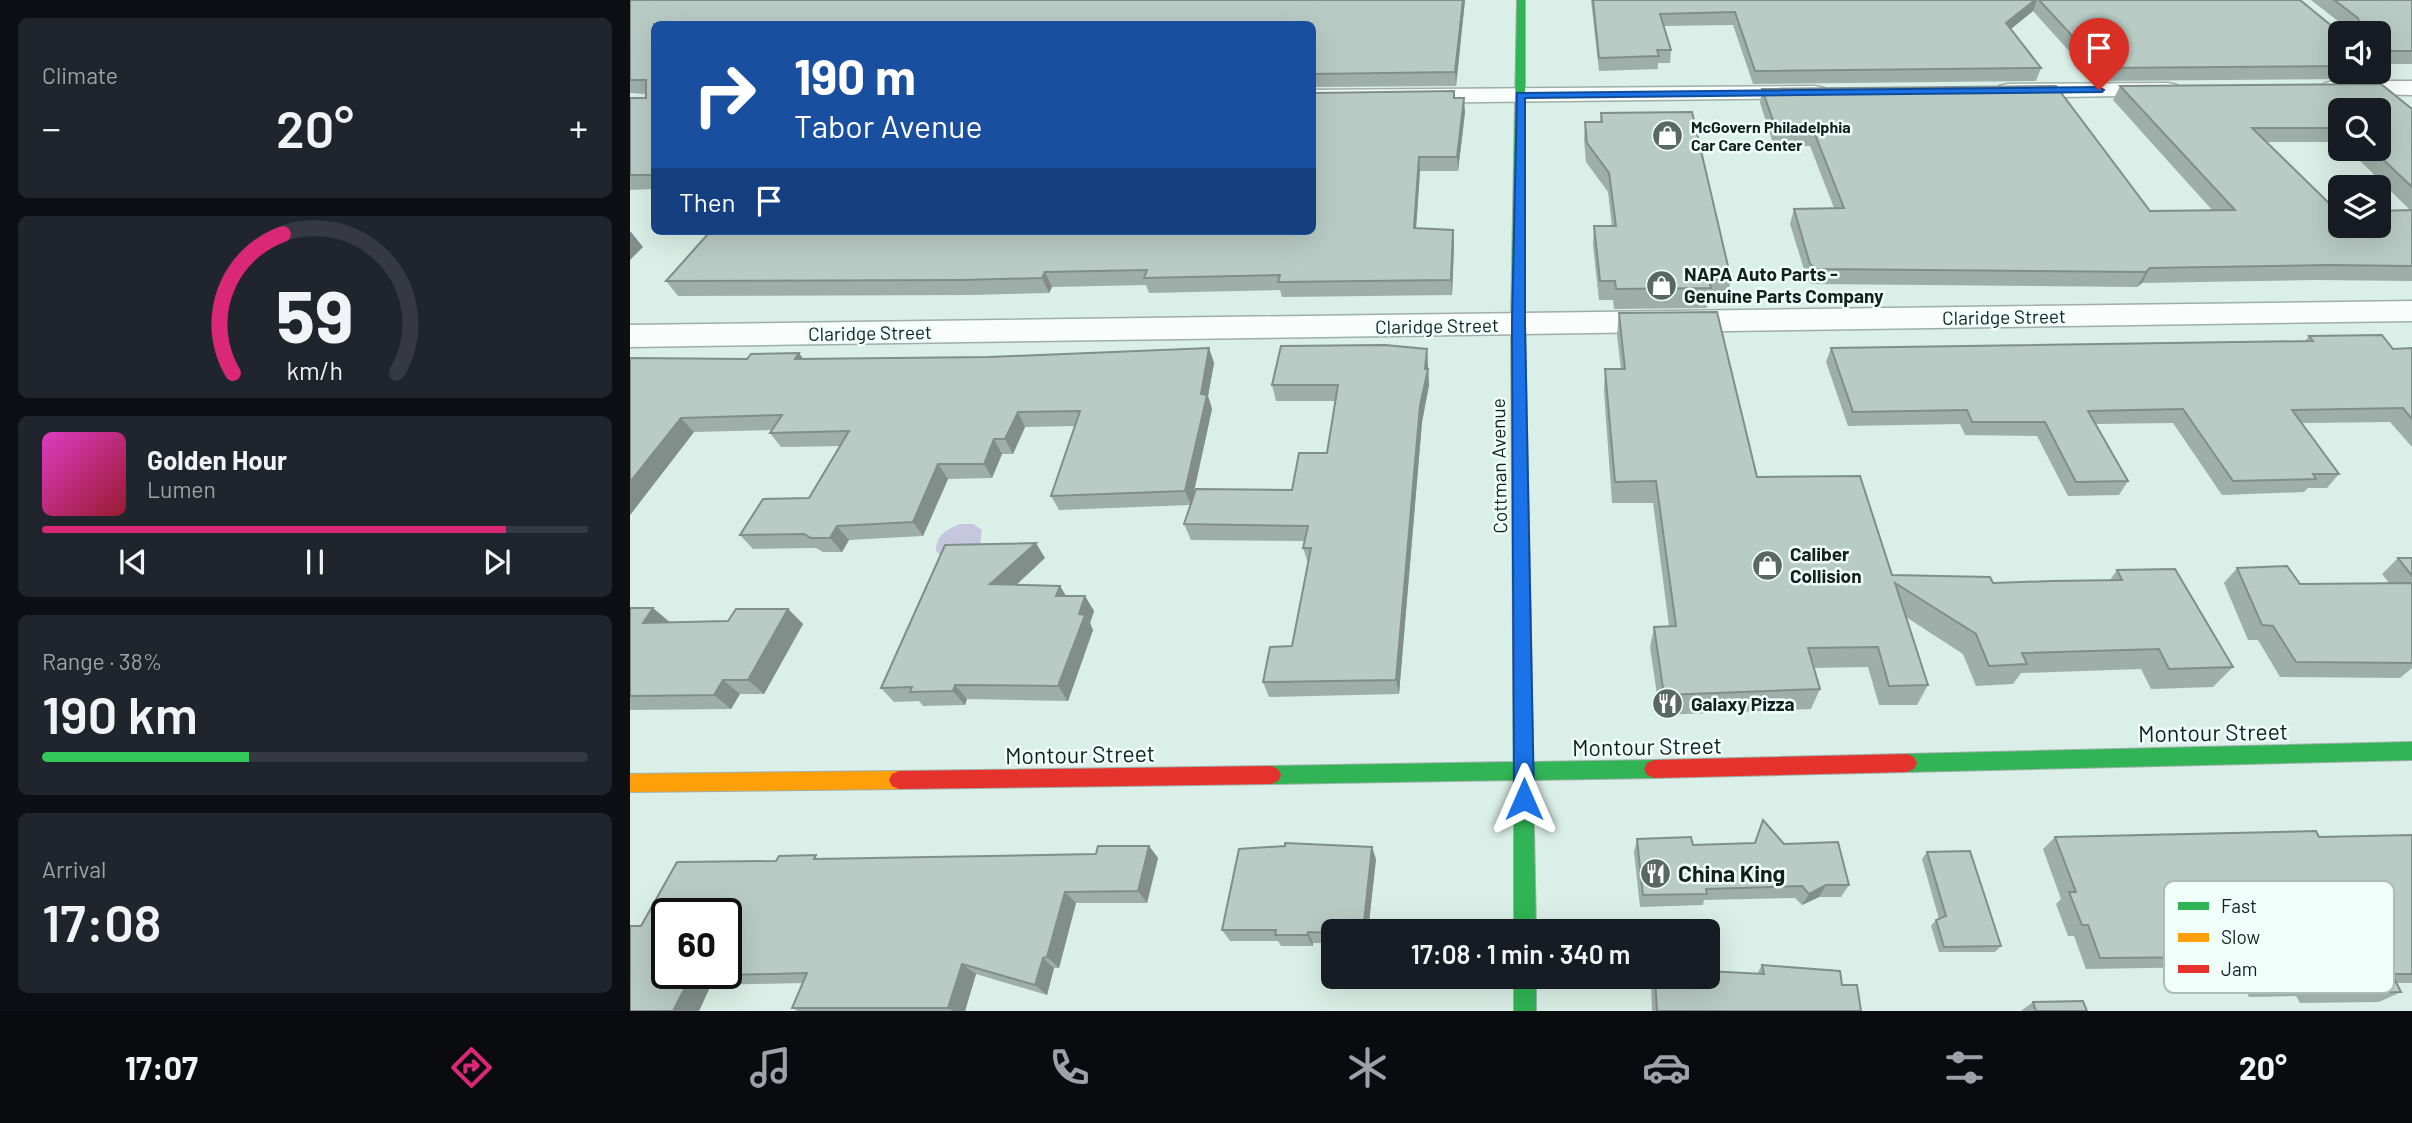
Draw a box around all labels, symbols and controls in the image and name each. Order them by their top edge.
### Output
pin [2069,18,2129,90]
map controls [2328,21,2391,238]
button: sound [2328,21,2391,84]
icon: arrive [2080,29,2118,67]
text: 190 m [794,46,916,105]
icon: right [679,49,770,140]
text: Climate [42,61,118,89]
text: 20° [276,96,354,158]
button: search [2328,98,2391,161]
text: − [42,104,61,150]
text: + [569,104,588,150]
text: Tabor Avenue [794,106,983,144]
place label: McGovern Philadelphia Car Care Center [1691,117,1851,154]
shop icon: McGovern Philadelphia Car Care Center [1651,119,1685,153]
button: layers [2328,175,2391,238]
icon: arrive [750,182,788,220]
text: Then [679,186,736,217]
place label: NAPA Auto Parts - Genuine Parts Company [1684,262,1884,307]
shop icon: NAPA Auto Parts - Genuine Parts Company [1644,268,1678,302]
text: 59 [276,271,354,359]
street label: Claridge Street [1942,304,2066,329]
street label: Claridge Street [1375,313,1499,338]
street label: Claridge Street [808,320,932,345]
text: km/h [287,355,343,385]
street label: Cottman Avenue [1486,398,1511,534]
text: Golden Hour [147,444,287,475]
text: Lumen [147,475,216,503]
place label: Caliber Collision [1790,542,1862,587]
icon: previous [114,543,152,581]
icon: pause [296,543,334,581]
icon: next [478,543,516,581]
shop icon: Caliber Collision [1750,548,1784,582]
text: Range · 38% [42,647,162,675]
text: 190 km [42,682,198,744]
restaurant icon: Galaxy Pizza [1651,687,1685,721]
place label: Galaxy Pizza [1691,692,1795,715]
street label: Montour Street [2138,717,2288,747]
street label: Montour Street [1572,731,1722,761]
street label: Montour Street [1005,739,1155,769]
position arrow [1487,762,1561,836]
text: Arrival [42,855,106,883]
restaurant icon: China King [1638,857,1672,891]
place label: China King [1678,859,1785,887]
legend [2164,881,2394,993]
text: 17:08 [42,890,161,952]
text: Fast [2221,894,2257,917]
speed limit sign: 60 [651,898,742,989]
text: Slow [2221,925,2260,948]
text: 17:08 · 1 min · 340 m [1411,938,1630,969]
text: Jam [2221,957,2257,980]
icon: directions [447,1043,496,1092]
icon: music [746,1043,795,1092]
icon: phone [1045,1043,1094,1092]
icon: climate [1343,1043,1392,1092]
icon: car [1642,1043,1691,1092]
icon: filters [1940,1043,1989,1092]
text: 17:07 [125,1048,198,1086]
text: 20° [2239,1048,2287,1086]

